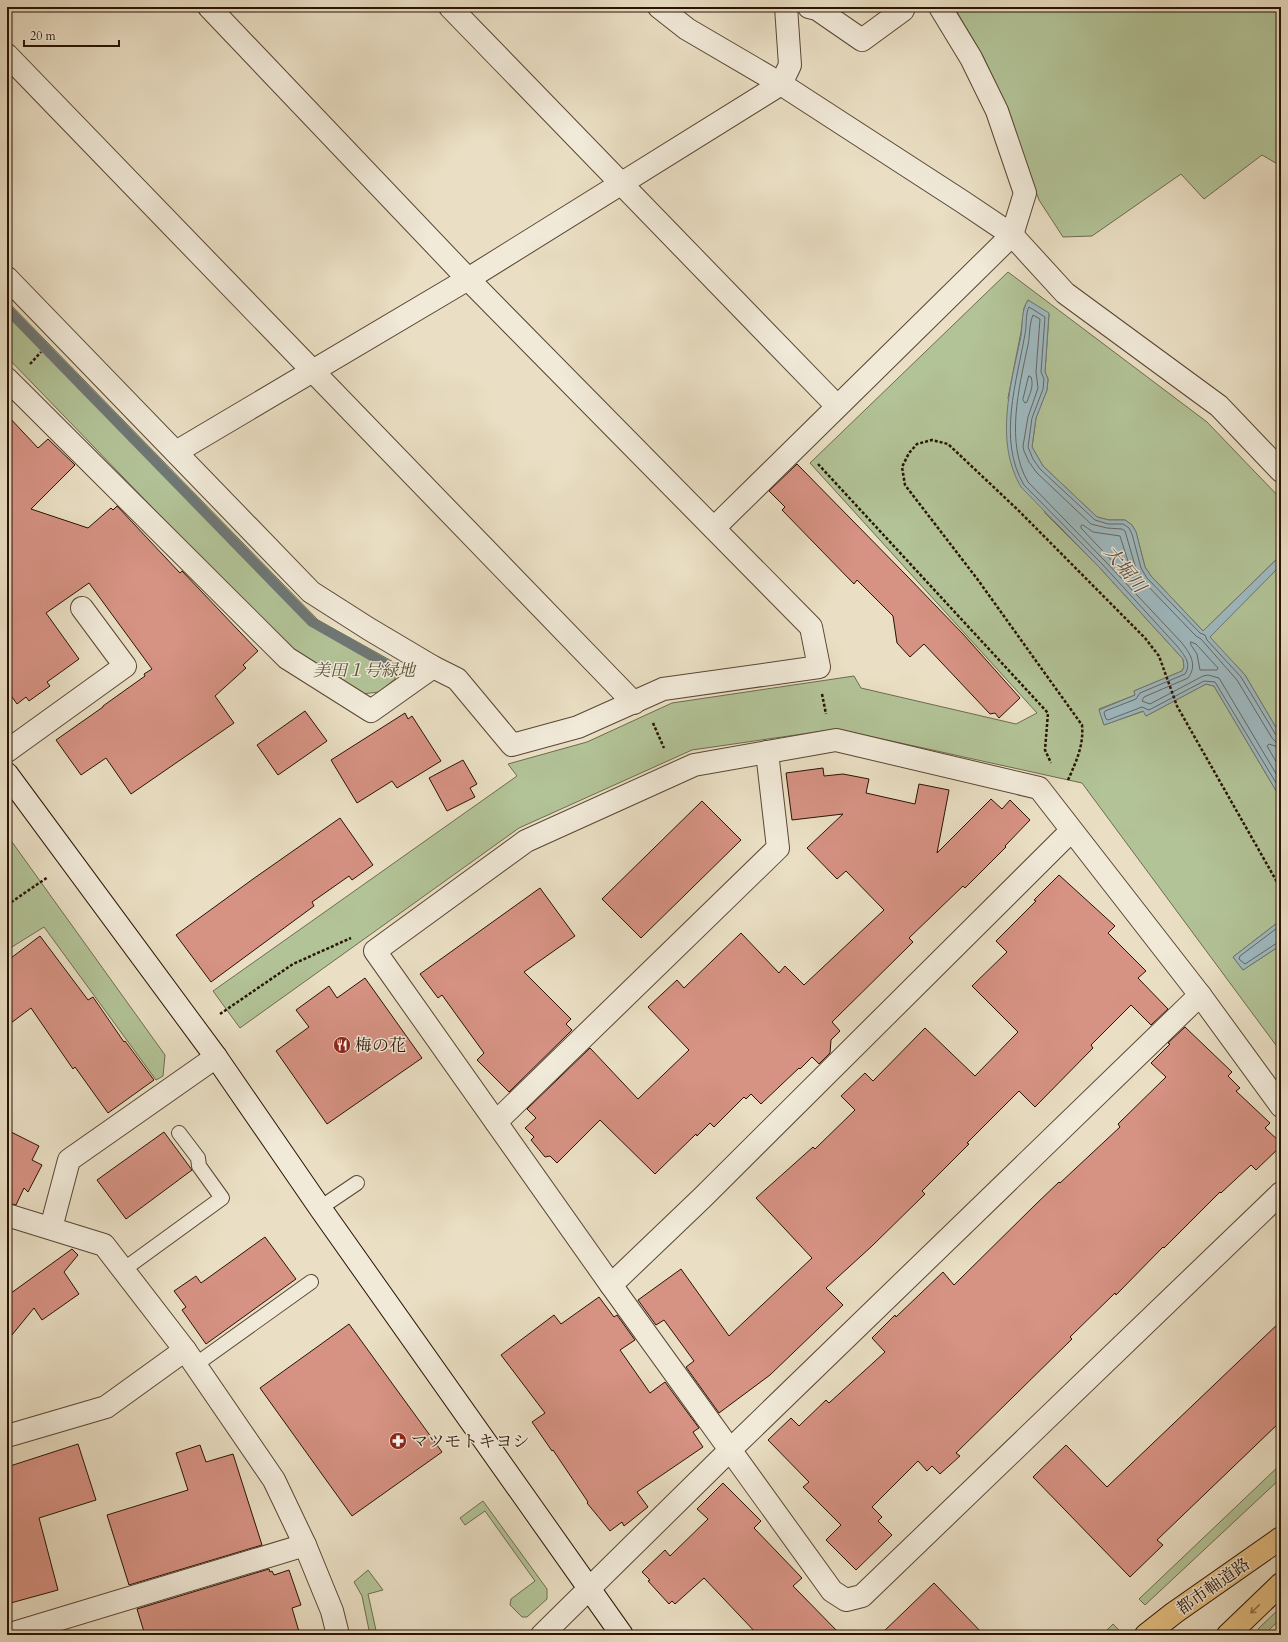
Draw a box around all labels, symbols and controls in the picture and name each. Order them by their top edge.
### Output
scale bar [24,22,119,48]
text: 20 m [30,28,57,44]
water label: 大堀川 [1098,540,1153,600]
park label: 美田１号緑地 [313,659,417,682]
place label: 梅の花 [355,1034,406,1057]
restaurant icon: 梅の花 [332,1035,352,1055]
place label: マツモトキヨシ [411,1430,530,1453]
pharmacy icon: マツモトキヨシ [388,1431,408,1451]
street label: 都市軸道路 [1172,1553,1255,1620]
one-way arrow [1250,1604,1260,1614]

